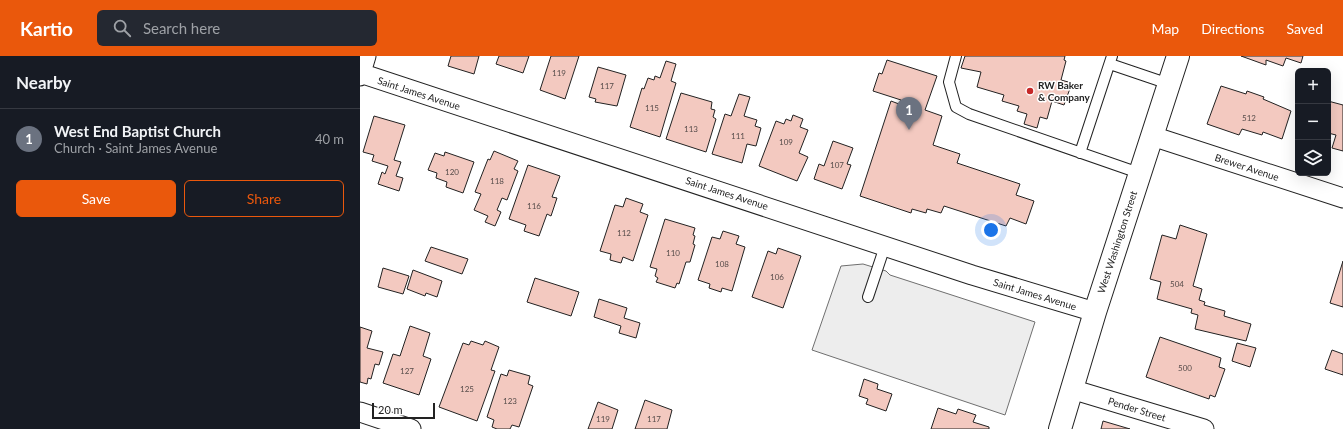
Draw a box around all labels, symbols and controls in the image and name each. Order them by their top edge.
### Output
search box [97,10,377,46]
text: Kartio [20,17,73,40]
icon: search [111,17,133,39]
text: Search here [143,19,220,37]
text: Map [1152,20,1179,37]
text: Directions [1201,20,1264,37]
text: Saved [1286,20,1323,37]
house number: 119 [552,68,566,78]
map controls [1295,68,1331,176]
button: + [1295,68,1331,104]
text: Nearby [16,72,71,93]
street label: Saint James Avenue [376,74,462,112]
place label: RW Baker & Company [1038,79,1091,103]
house number: 117 [600,81,614,91]
marker: RW Baker & Company [1025,86,1035,96]
pin: 1 [896,97,922,130]
house number: 115 [645,103,659,113]
button: − [1295,104,1331,140]
house number: 512 [1242,113,1256,123]
text: West End Baptist Church [54,122,221,140]
house number: 113 [684,124,698,134]
text: 1 [25,131,33,147]
text: 40 m [315,131,344,147]
house number: 111 [731,131,745,141]
house number: 109 [779,137,793,147]
text: Church · Saint James Avenue [54,140,217,156]
button: layers [1295,140,1331,176]
street label: Brewer Avenue [1213,151,1281,183]
house number: 107 [830,160,844,170]
house number: 120 [445,167,459,177]
street label: Saint James Avenue [684,174,770,212]
house number: 118 [490,176,504,186]
button: Save [16,180,176,217]
button: Share [184,180,344,217]
street label: West Washington Street [1095,189,1139,295]
house number: 116 [527,201,541,211]
your location [981,220,1001,240]
house number: 112 [617,228,631,238]
house number: 110 [666,248,680,258]
house number: 108 [715,259,729,269]
house number: 106 [770,272,784,282]
street label: Saint James Avenue [992,276,1078,312]
house number: 504 [1170,279,1184,289]
house number: 500 [1178,363,1192,373]
house number: 127 [400,366,414,376]
house number: 125 [460,384,474,394]
street label: Pender Street [1107,395,1168,424]
house number: 123 [503,396,517,406]
scale bar [372,401,435,420]
text: 20 m [378,403,403,416]
house number: 119 [596,414,610,424]
house number: 117 [647,414,661,424]

